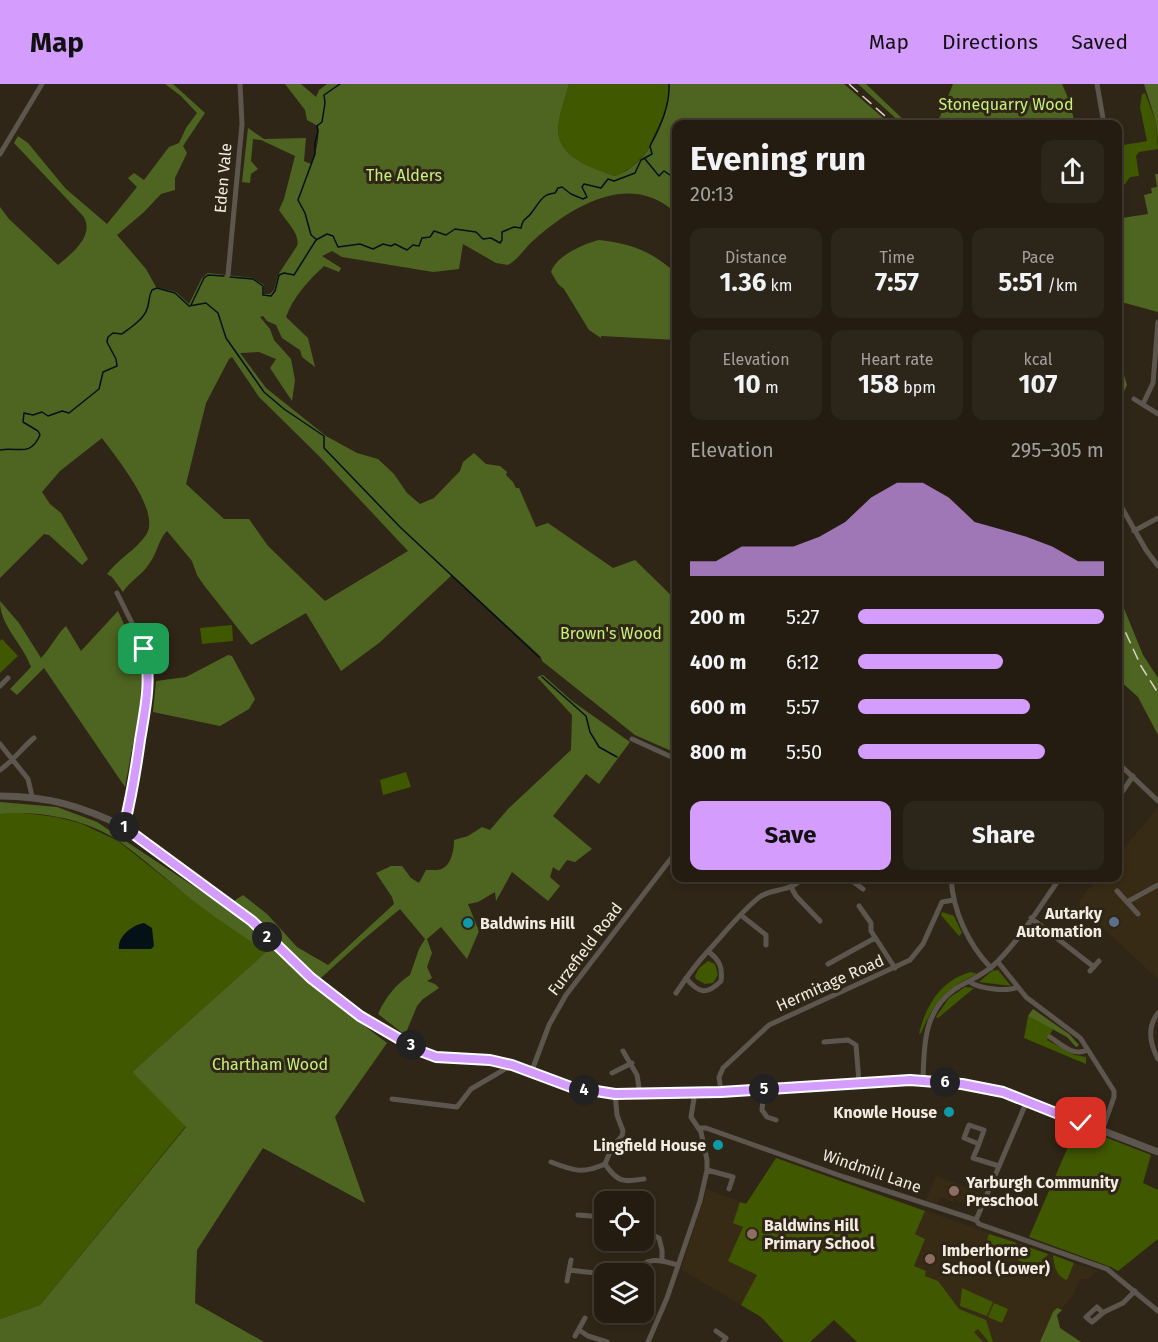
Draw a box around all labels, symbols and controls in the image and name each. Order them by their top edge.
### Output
text: Map [30,26,84,59]
text: Map [869,29,909,55]
text: Directions [942,29,1038,55]
text: Saved [1071,29,1128,55]
park label: Stonequarry Wood [938,95,1074,114]
text: Evening run [690,139,866,179]
button: share [1041,140,1104,203]
street label: Eden Vale [210,142,236,214]
park label: The Alders [366,166,442,185]
text: 20:13 [690,182,734,206]
text: Distance [725,248,787,267]
text: Time [879,248,915,267]
text: Pace [1021,248,1055,267]
text: 1.36 [719,267,766,298]
text: 7:57 [875,267,919,298]
text: 5:51 [998,267,1043,298]
text: km [766,276,793,295]
text: /km [1043,276,1078,295]
text: Elevation [722,350,790,369]
text: Heart rate [861,350,933,369]
text: kcal [1024,350,1052,369]
text: 10 [733,369,761,400]
text: 158 [858,369,899,400]
text: 107 [1019,369,1057,400]
text: m [761,378,779,397]
text: bpm [899,378,936,397]
text: Elevation [690,438,774,462]
text: 295–305 m [1011,438,1104,462]
text: 200 m [690,605,745,629]
text: 5:27 [786,605,819,629]
pin [118,623,169,674]
park label: Brown's Wood [560,624,662,643]
icon: arrive [127,632,160,665]
text: 400 m [690,650,746,674]
text: 6:12 [786,650,819,674]
text: 600 m [690,695,746,719]
text: 5:57 [786,695,819,719]
text: 800 m [690,740,747,764]
text: 5:50 [786,740,822,764]
button: Save [690,801,891,870]
button: Share [903,801,1104,870]
pin: 1 [109,812,139,842]
text: 1 [120,817,128,836]
street label: Furzefield Road [544,899,626,999]
place label: Autarky Automation [1016,904,1103,941]
place label: Baldwins Hill [480,914,575,933]
marker: Autarky Automation [1107,915,1121,929]
marker: Baldwins Hill [461,916,475,930]
pin: 2 [252,922,282,952]
text: 2 [263,927,271,946]
street label: Hermitage Road [773,951,887,1015]
pin: 3 [396,1030,426,1060]
text: 3 [407,1035,415,1054]
park label: Chartham Wood [212,1055,328,1074]
pin: 6 [930,1067,960,1097]
text: 6 [940,1072,950,1091]
pin: 5 [749,1074,779,1104]
pin: 4 [569,1075,599,1105]
text: 5 [760,1079,768,1098]
text: 4 [579,1080,589,1099]
pin [1055,1097,1106,1148]
place label: Knowle House [833,1103,937,1122]
marker: Knowle House [942,1105,956,1119]
icon: check [1064,1106,1097,1139]
place label: Lingfield House [593,1136,706,1155]
marker: Lingfield House [711,1138,725,1152]
street label: Windmill Lane [820,1145,924,1197]
place label: Yarburgh Community Preschool [965,1173,1119,1210]
marker: Yarburgh Community Preschool [947,1184,961,1198]
map controls [594,1191,654,1323]
button: locate [594,1191,654,1251]
place label: Baldwins Hill Primary School [764,1216,875,1253]
marker: Baldwins Hill Primary School [745,1227,759,1241]
place label: Imberhorne School (Lower) [942,1241,1050,1278]
marker: Imberhorne School (Lower) [923,1252,937,1266]
button: layers [594,1263,654,1323]

